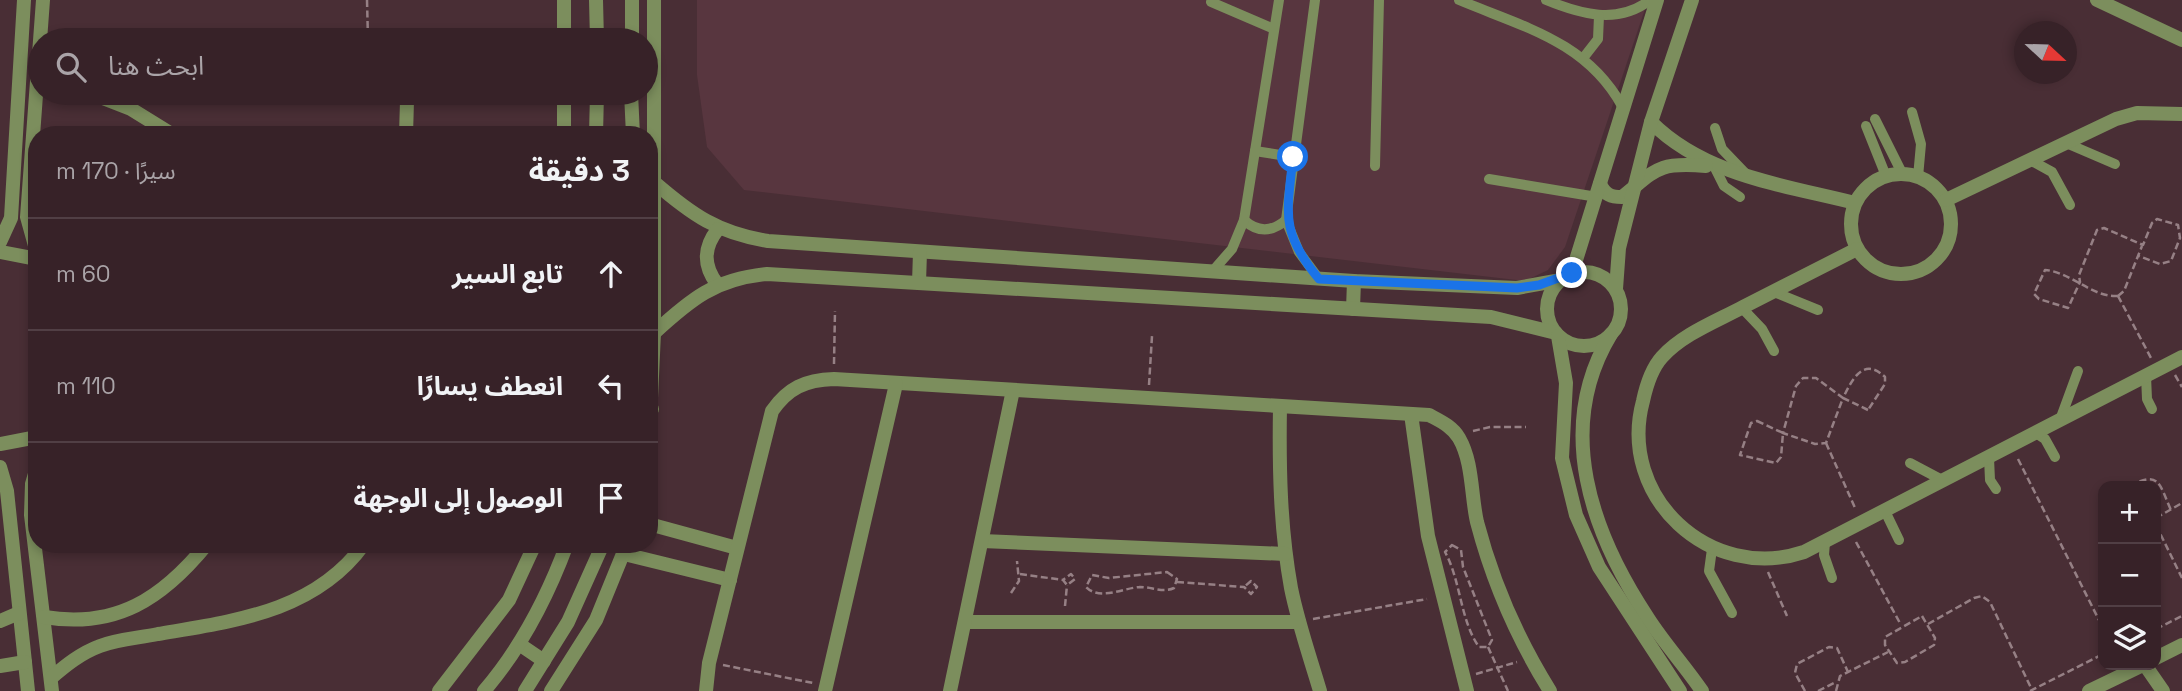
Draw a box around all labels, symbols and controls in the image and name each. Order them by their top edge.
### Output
north arrow [2014,21,2077,84]
search box [28,28,658,105]
icon: search [52,48,90,86]
text: ابحث هنا [108,49,204,83]
route start [1277,141,1308,172]
text: 3 دقيقة [529,151,630,190]
text: سيرًا · 170 m [56,156,176,186]
icon: ahead [592,255,630,293]
text: تابع السير [452,257,563,291]
route end [1556,257,1587,288]
text: 60 m [56,259,111,289]
icon: left [592,367,630,405]
text: انعطف يسارًا [417,369,563,403]
text: 110 m [56,371,116,401]
icon: arrive [592,479,630,517]
text: الوصول إلى الوجهة [353,481,563,515]
map controls [2098,481,2161,670]
button: + [2098,481,2161,544]
button: − [2098,544,2161,607]
button: layers [2098,607,2161,670]

